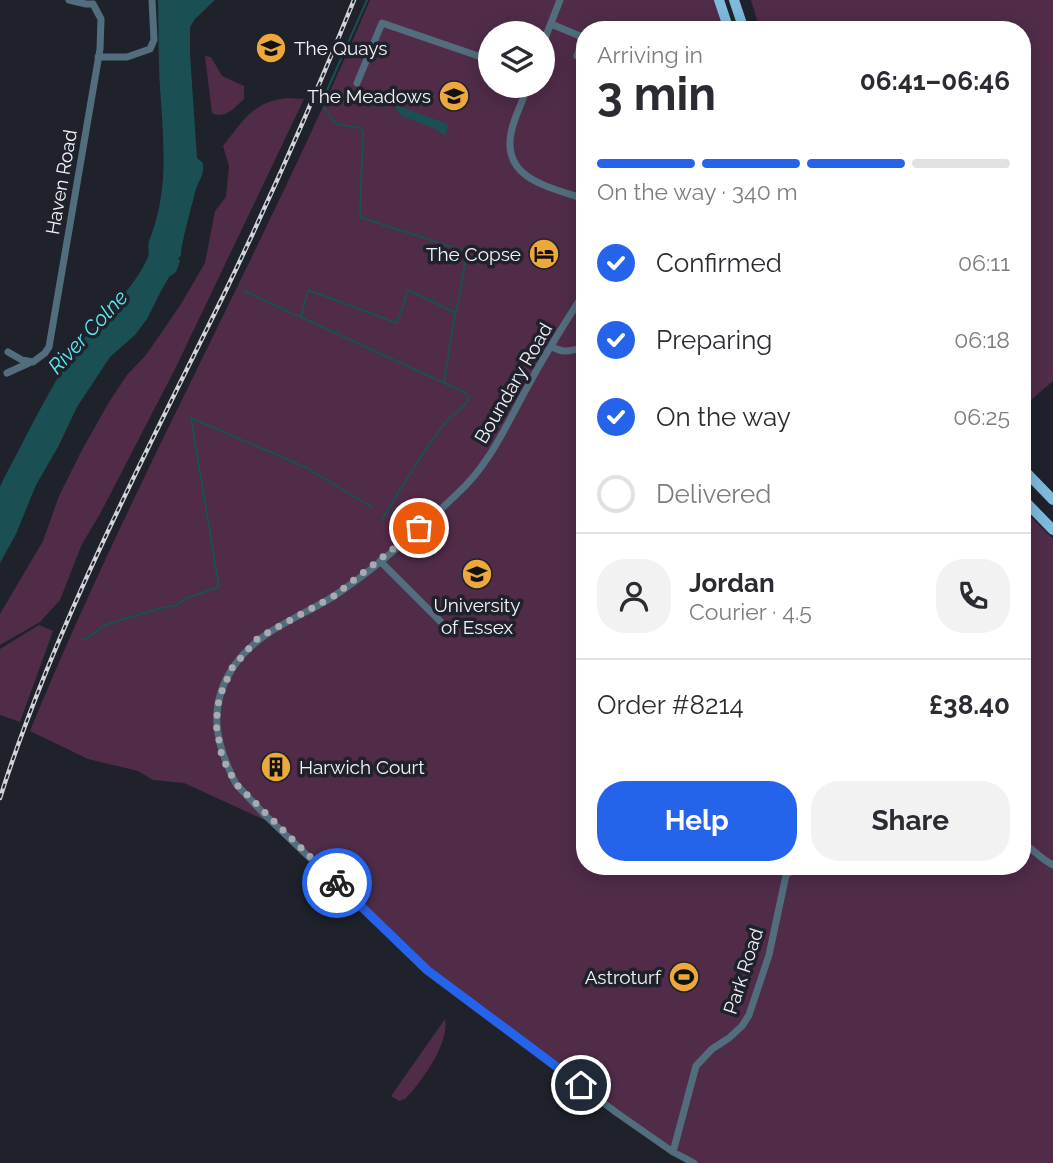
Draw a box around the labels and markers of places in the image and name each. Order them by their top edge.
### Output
school or university icon: The Quays [254,31,288,65]
place label: The Quays [294,37,387,59]
school or university icon: The Meadows [437,79,471,113]
place label: The Meadows [307,85,431,107]
hotel icon: The Copse [527,237,561,271]
place label: The Copse [426,243,521,265]
pin [389,498,449,558]
school or university icon: University of Essex [460,557,494,591]
place label: University of Essex [433,594,521,638]
building icon: Harwich Court [259,750,293,784]
place label: Harwich Court [299,756,425,778]
sports icon: Astroturf [667,960,701,994]
place label: Astroturf [585,966,662,988]
pin [551,1055,611,1115]

